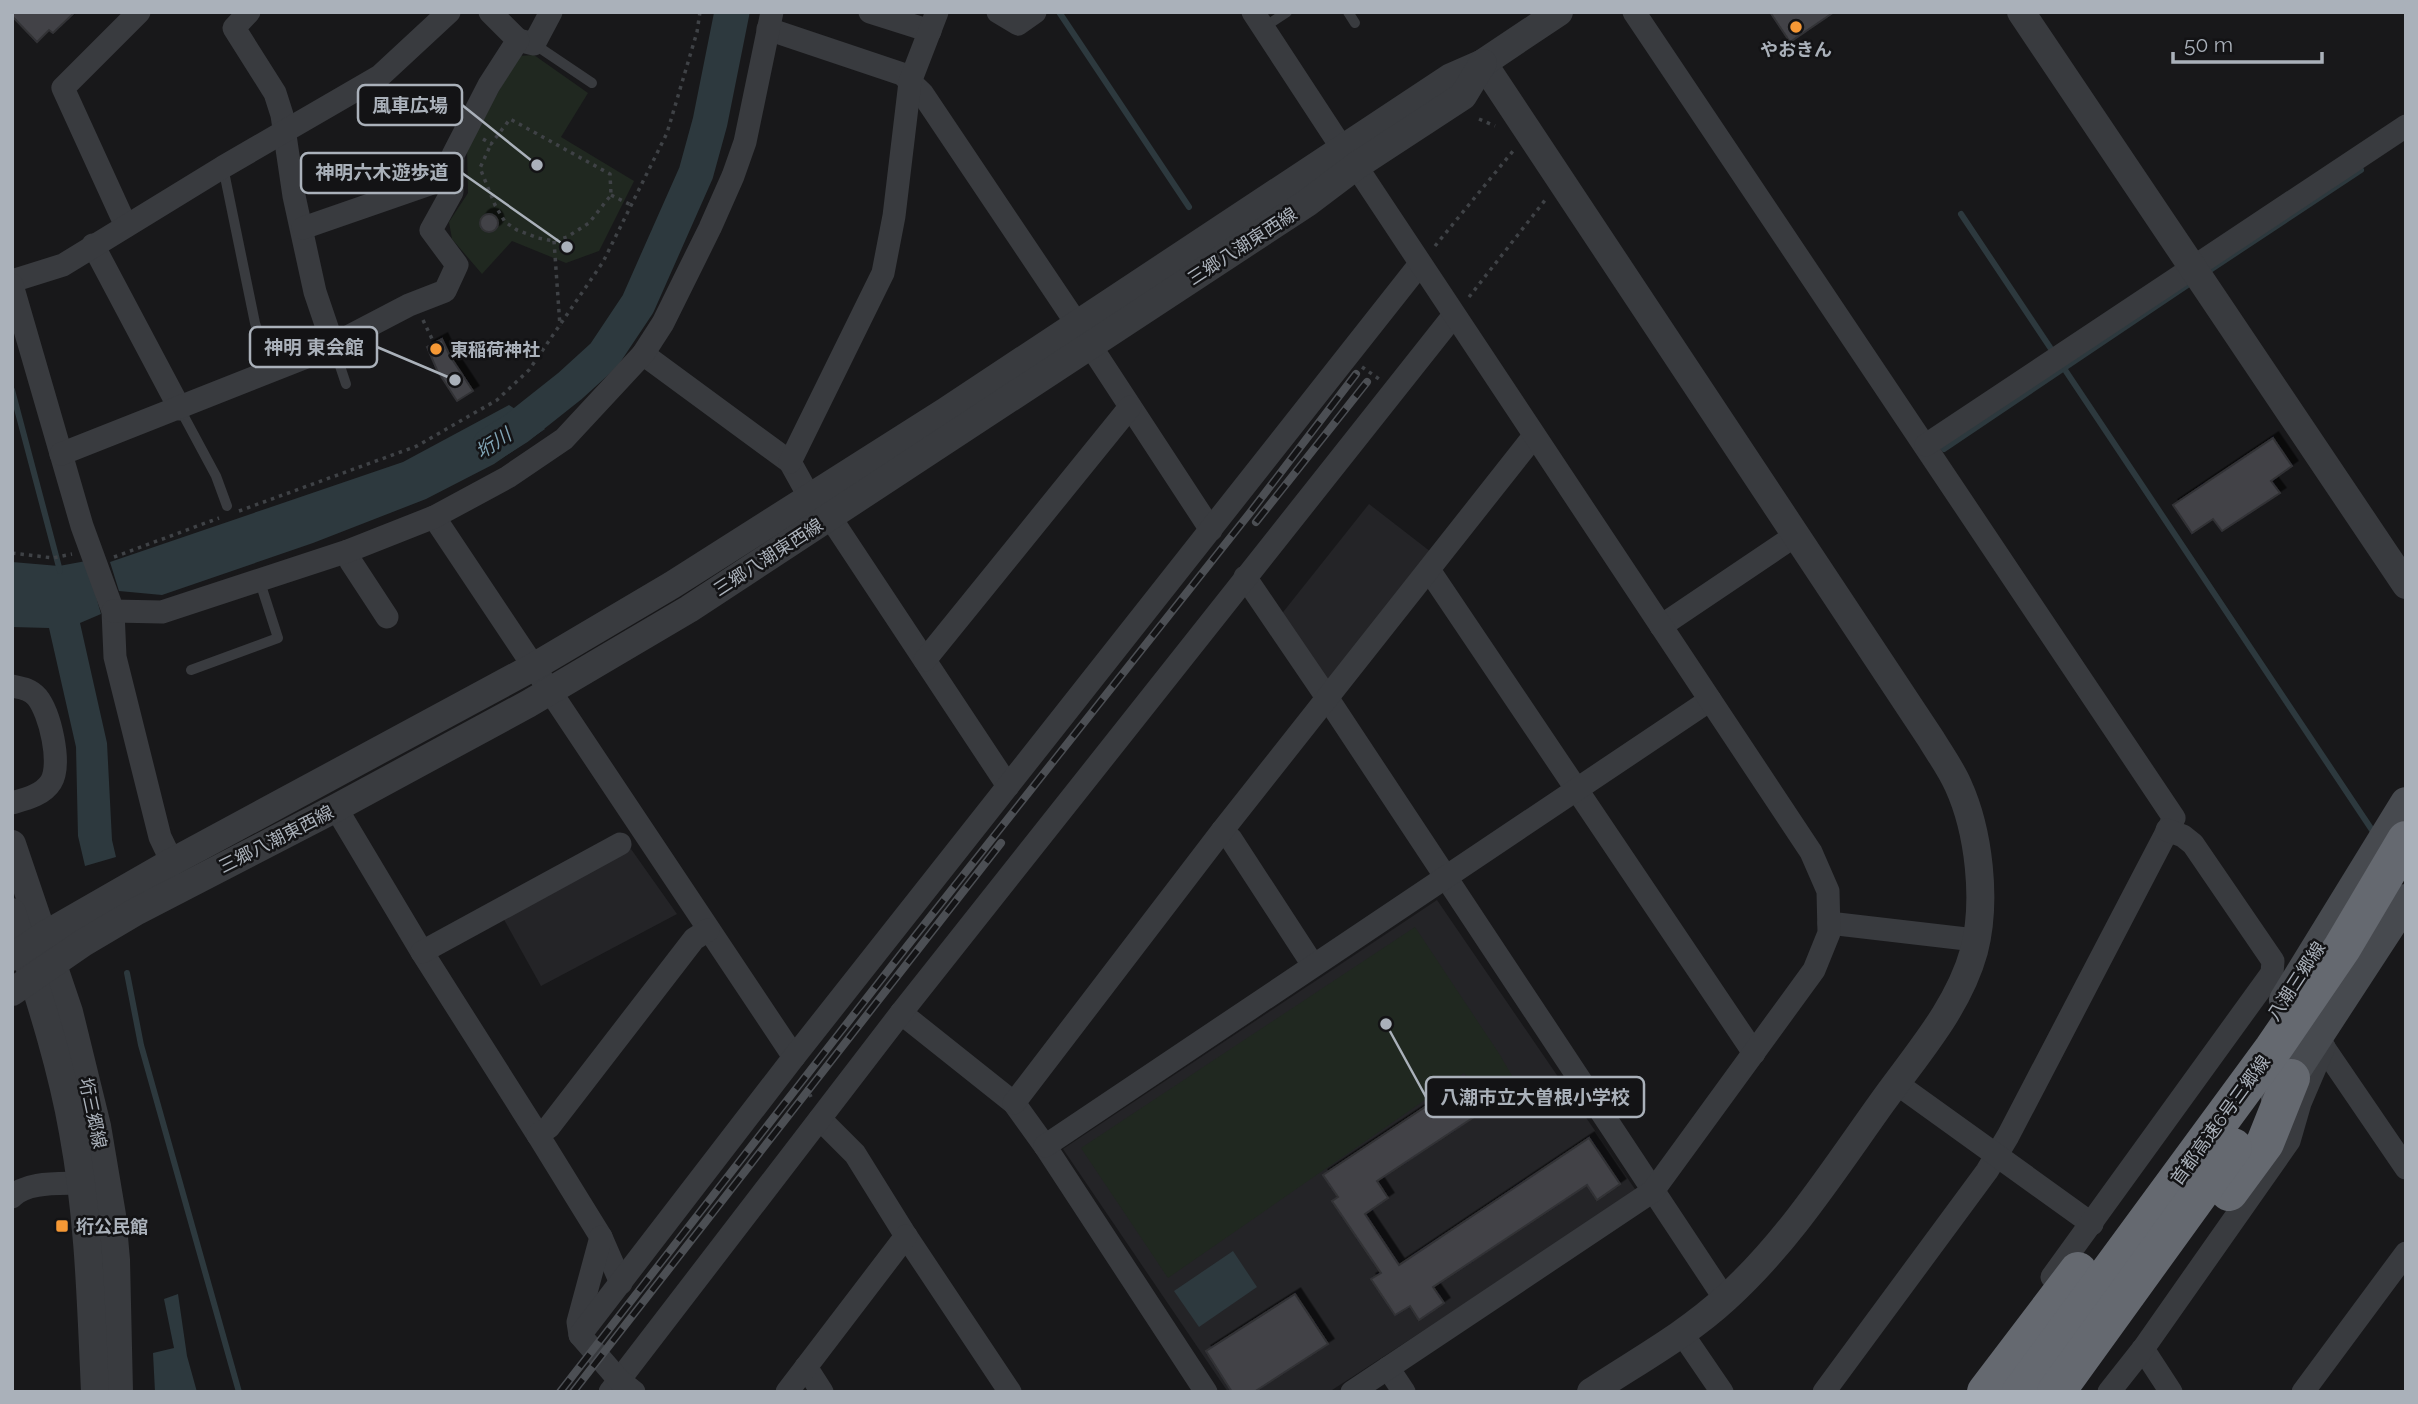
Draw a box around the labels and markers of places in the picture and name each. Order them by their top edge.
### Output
marker: やおきん [1788,19,1804,35]
place label: やおきん [1760,39,1832,60]
callout: 風車広場 [358,85,462,125]
callout: 神明六木遊歩道 [301,153,462,193]
callout: 神明 東会館 [250,327,377,367]
place label: 東稲荷神社 [450,339,540,360]
marker: 東稲荷神社 [428,341,444,357]
callout: 八潮市立大曽根小学校 [1426,1077,1644,1117]
place label: 垳公民館 [76,1216,148,1237]
marker: 垳公民館 [54,1218,70,1234]

